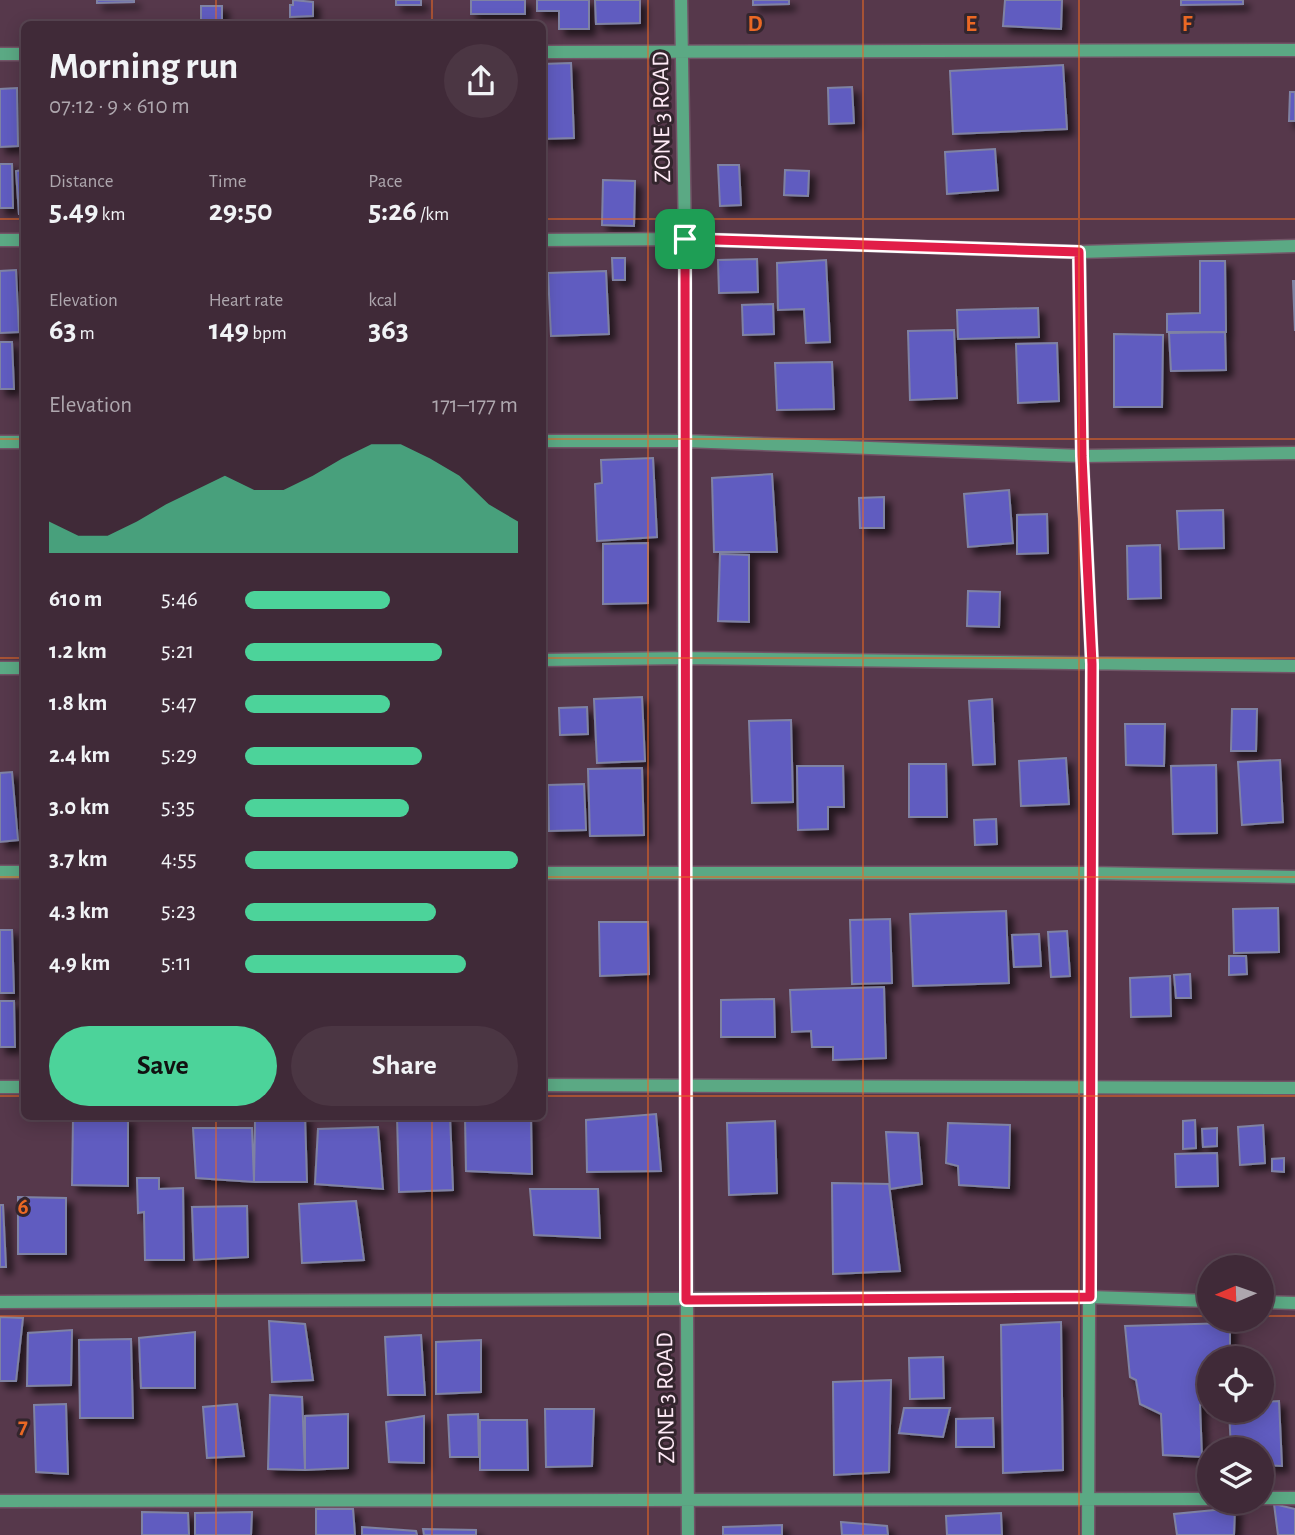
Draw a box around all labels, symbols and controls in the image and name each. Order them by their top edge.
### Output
text: D [747,13,763,36]
text: E [965,13,977,36]
text: F [1182,13,1193,36]
button: share [444,44,518,118]
text: Morning run [49,48,238,86]
street label: ZONE 3 ROAD [649,51,675,183]
text: 07:12 · 9 × 610 m [49,95,190,118]
text: Distance [49,172,113,191]
text: Time [209,172,247,191]
text: Pace [368,172,403,191]
text: 5.49 [49,196,98,226]
text: 29:50 [209,196,273,226]
text: 5:26 [368,196,417,226]
text: km [98,205,125,224]
text: /km [417,205,449,224]
pin [655,209,715,269]
icon: arrive [666,220,704,258]
text: Elevation [49,291,118,310]
text: Heart rate [209,291,283,310]
text: kcal [368,291,397,310]
text: 63 [49,315,76,345]
text: 149 [209,315,249,345]
text: 363 [368,315,409,345]
text: m [76,324,95,343]
text: bpm [249,324,287,343]
text: Elevation [49,394,132,417]
text: 171–177 m [432,394,518,417]
text: 610 m [49,588,102,611]
text: 5:46 [161,588,198,611]
text: 1.2 km [49,640,107,663]
text: 5:21 [161,640,194,663]
text: 1.8 km [49,692,107,715]
text: 5:47 [161,692,197,715]
text: 2.4 km [49,744,110,767]
text: 5:29 [161,744,197,767]
text: 3.0 km [49,796,110,819]
text: 5:35 [161,796,195,819]
text: 3.7 km [49,848,108,871]
text: 4:55 [161,848,197,871]
text: 4.3 km [49,900,109,923]
text: 5:23 [161,900,196,923]
text: 4.9 km [49,952,110,975]
text: 5:11 [161,952,192,975]
button: Save [49,1026,277,1106]
button: Share [291,1026,518,1106]
text: 6 [17,1196,29,1219]
north arrow [1197,1255,1274,1332]
map controls [1197,1255,1274,1514]
street label: ZONE 3 ROAD [653,1332,679,1464]
button: locate [1197,1346,1274,1423]
text: 7 [18,1415,28,1438]
button: layers [1197,1437,1274,1514]

